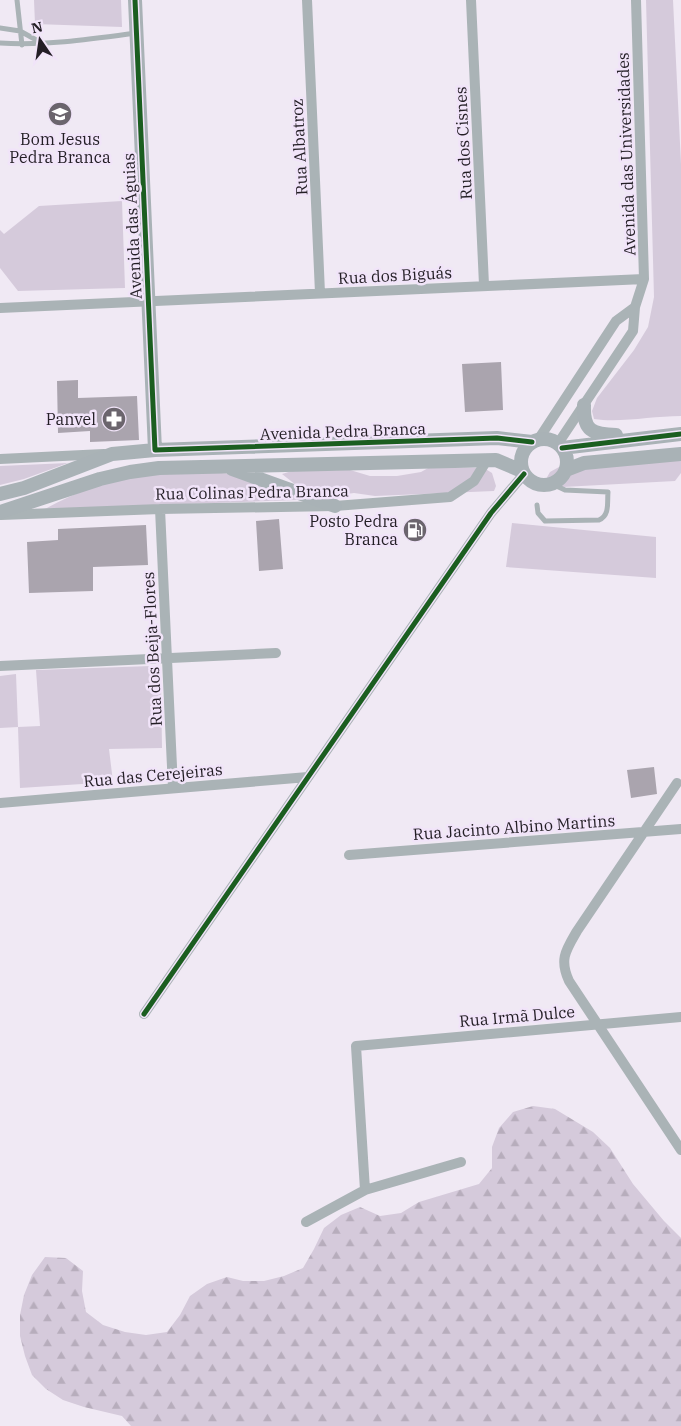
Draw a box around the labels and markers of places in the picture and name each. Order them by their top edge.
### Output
school or university icon: Bom Jesus Pedra Branca [47,101,73,127]
place label: Bom Jesus Pedra Branca [9,129,111,167]
pharmacy icon: Panvel [101,406,127,432]
place label: Panvel [46,409,96,429]
place label: Posto Pedra Branca [309,511,398,549]
fuel station icon: Posto Pedra Branca [402,517,428,543]

